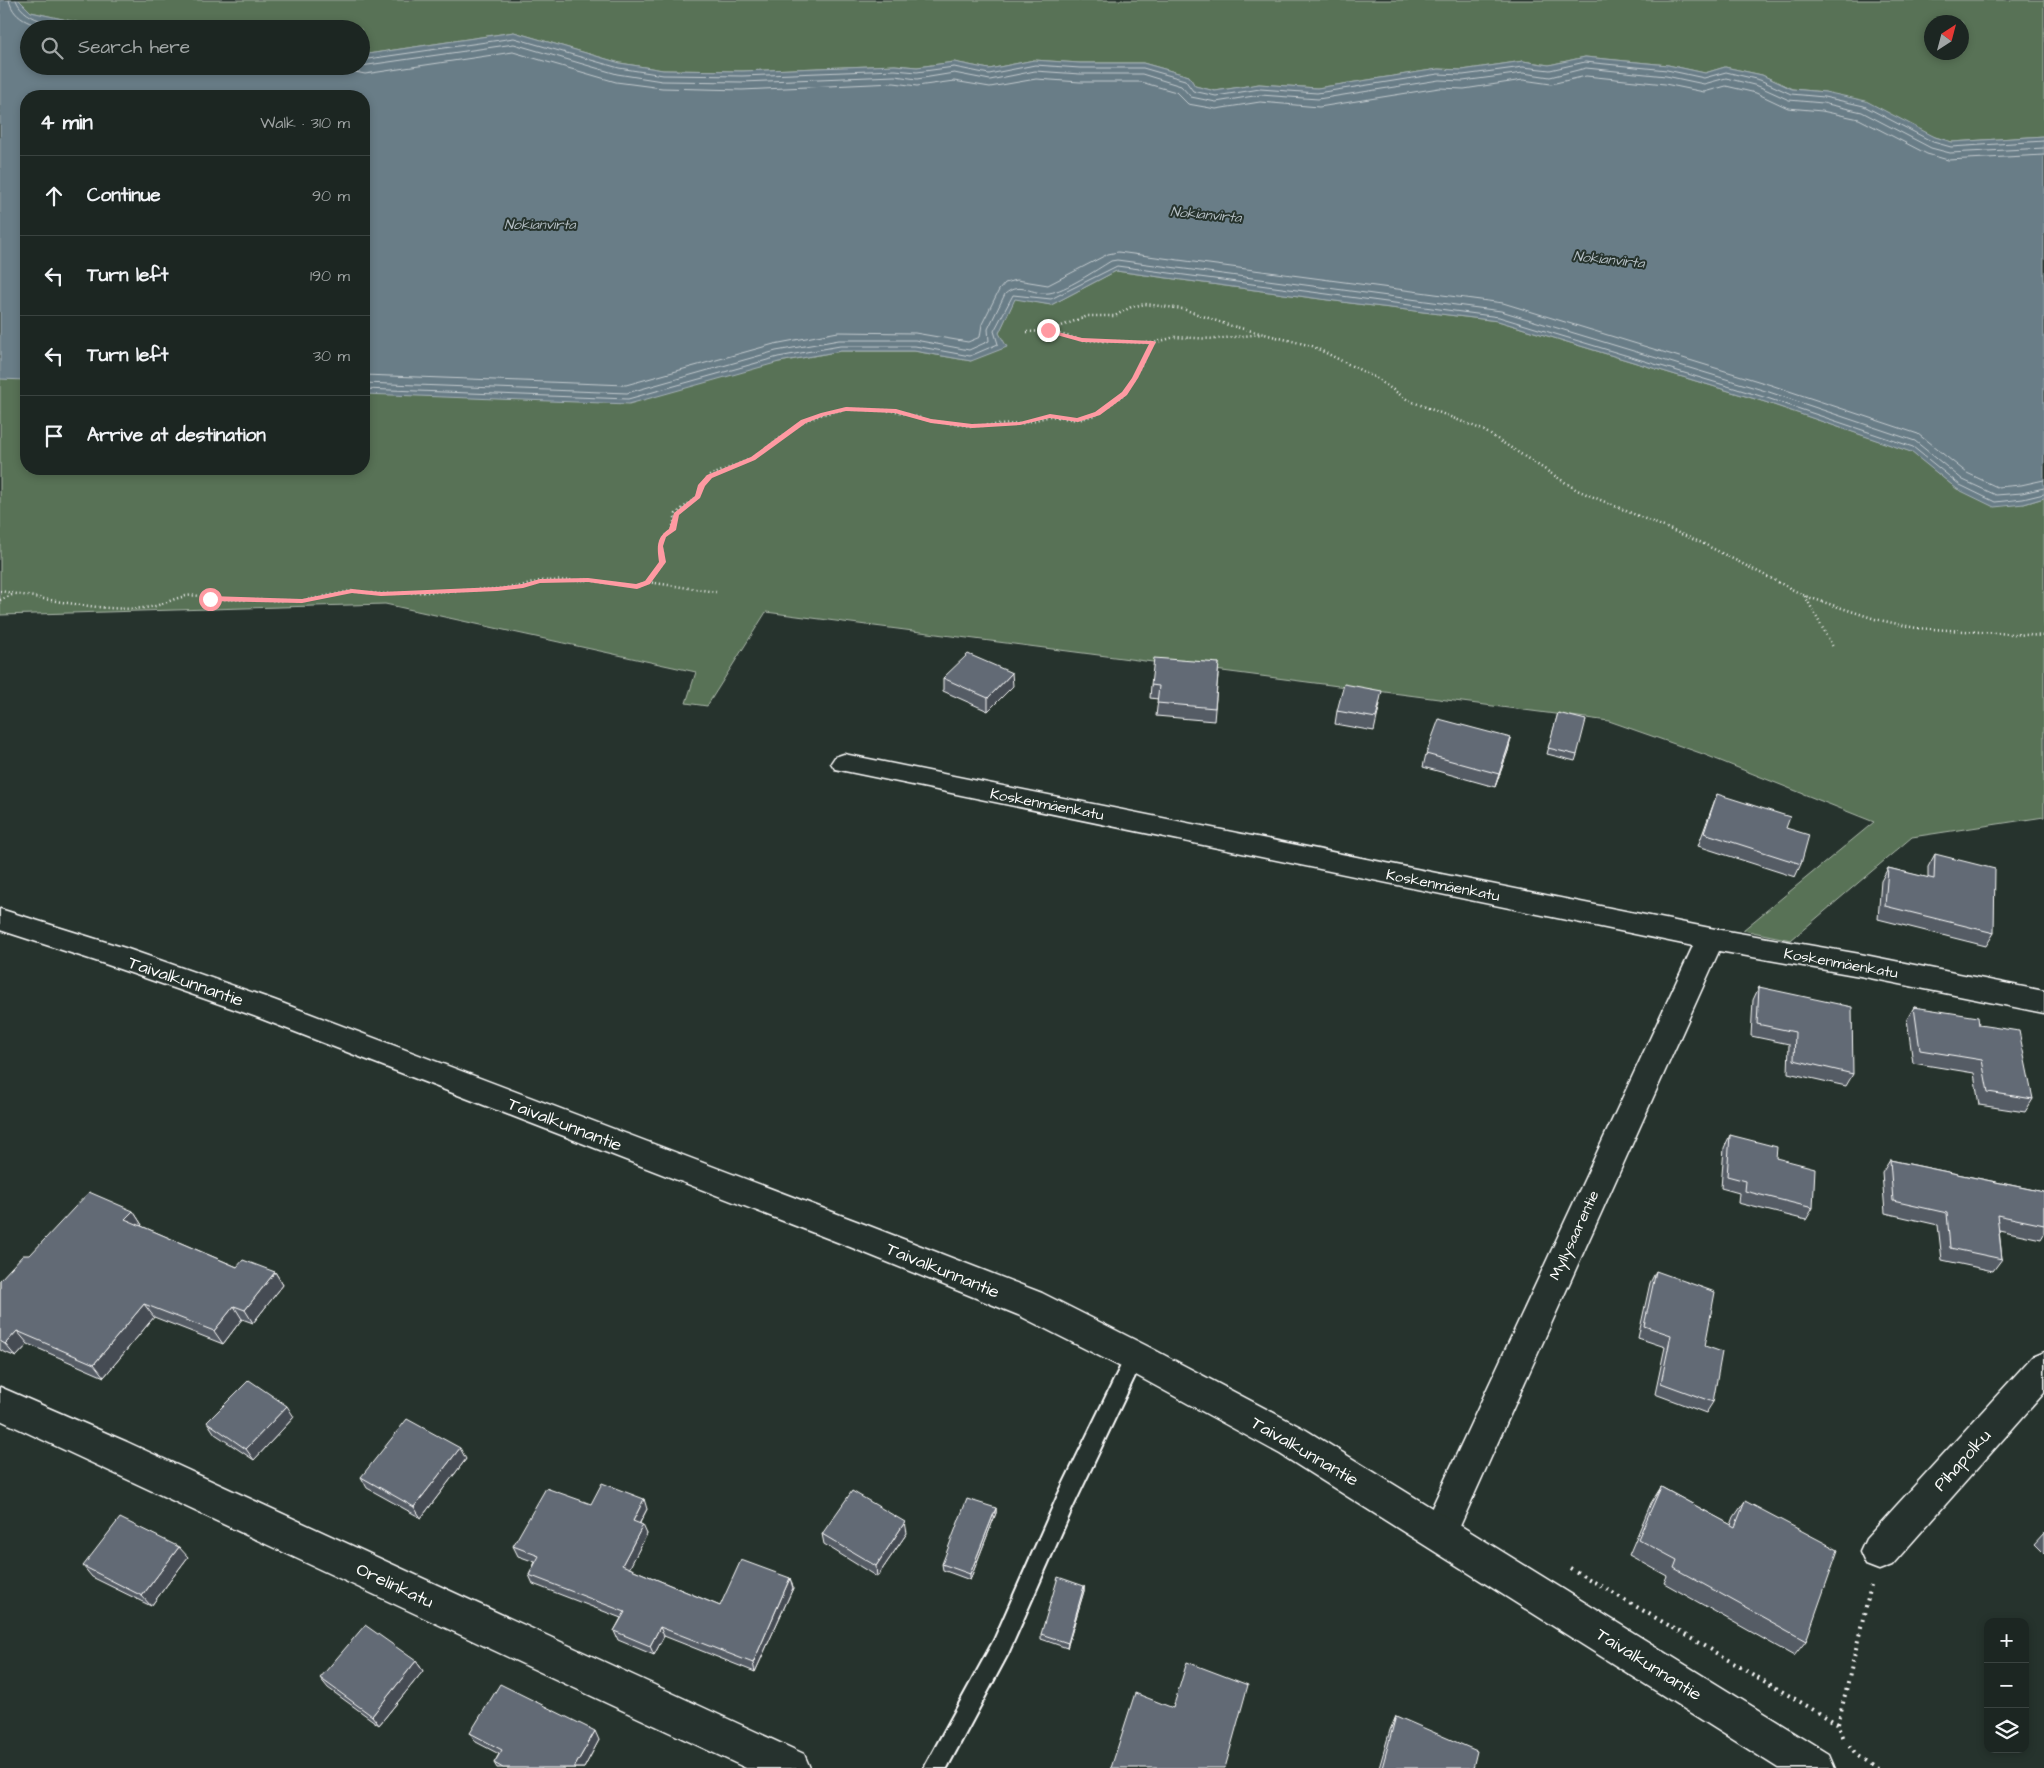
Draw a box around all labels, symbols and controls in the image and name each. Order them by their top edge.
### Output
north arrow [1924,15,1969,60]
search box [20,20,370,75]
icon: search [38,34,66,62]
text: Search here [78,34,190,61]
text: 4 min [40,108,93,137]
text: Walk · 310 m [260,112,350,134]
icon: ahead [40,182,68,210]
text: Continue [87,182,161,209]
text: 90 m [312,185,350,207]
water label: Nokianvirta [1169,202,1243,228]
water label: Nokianvirta [504,215,577,235]
water label: Nokianvirta [1572,246,1646,274]
icon: left [40,262,68,290]
text: Turn left [87,262,168,289]
text: 190 m [310,265,350,287]
route end [1037,319,1060,342]
icon: left [40,342,68,370]
text: Turn left [87,342,168,369]
text: 30 m [313,345,350,367]
icon: arrive [40,422,68,450]
text: Arrive at destination [87,422,266,449]
route start [199,588,222,611]
street label: Koskenmäenkatu [988,783,1106,826]
street label: Koskenmäenkatu [1384,864,1502,907]
street label: Koskenmäenkatu [1782,943,1900,984]
street label: Taivalkunnantie [125,950,247,1013]
street label: Taivalkunnantie [504,1091,626,1158]
street label: Myllysaarentie [1544,1187,1605,1284]
street label: Taivalkunnantie [882,1236,1004,1305]
street label: Taivalkunnantie [1246,1410,1363,1493]
street label: Pihapolku [1928,1424,1997,1497]
street label: Orelinkatu [352,1557,438,1614]
map controls [1984,1618,2029,1753]
button: + [1984,1618,2029,1663]
street label: Taivalkunnantie [1591,1622,1707,1707]
button: − [1984,1663,2029,1708]
button: layers [1984,1708,2029,1753]

